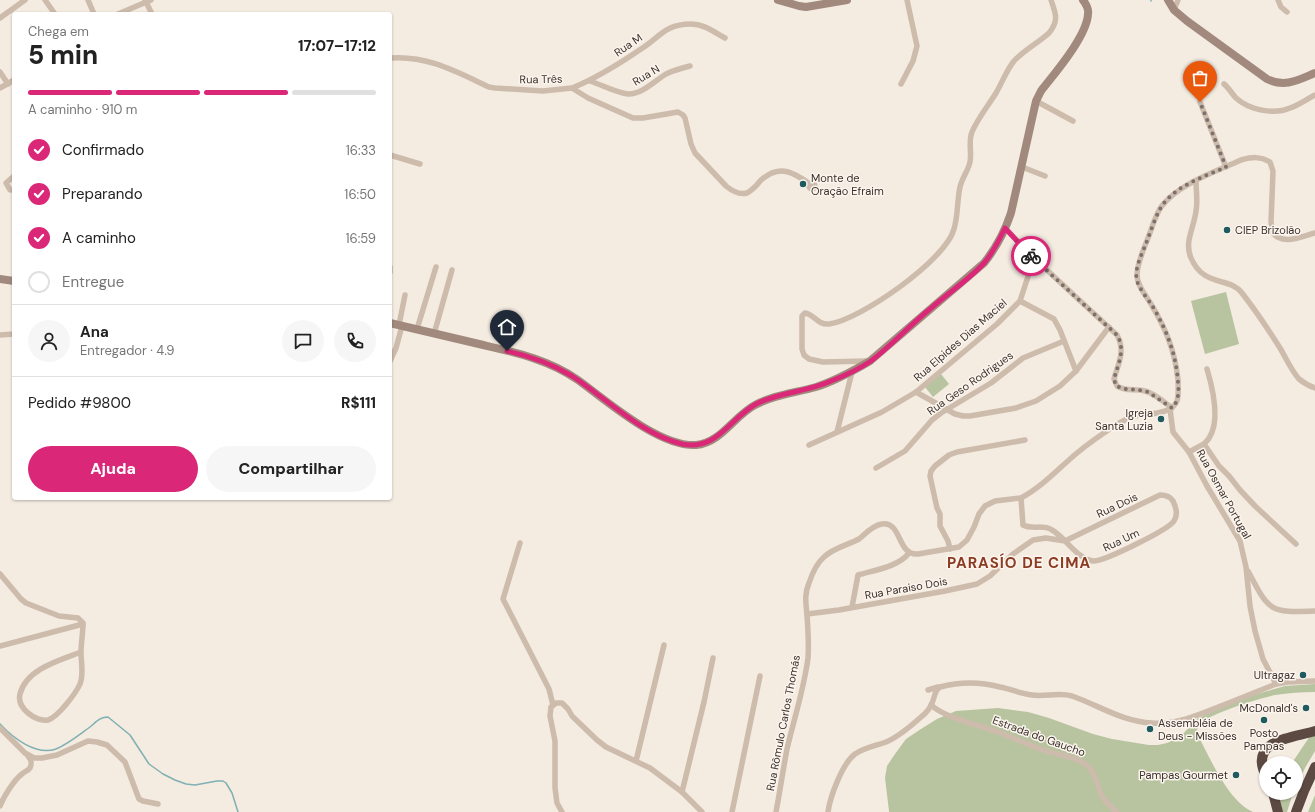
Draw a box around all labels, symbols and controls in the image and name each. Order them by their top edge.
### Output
text: Chega em [28,23,89,40]
street label: Rua M [611,31,645,59]
text: 17:07–17:12 [298,36,376,56]
text: 5 min [28,38,98,72]
street label: Rua N [630,61,662,89]
pin [1183,61,1217,102]
icon: bag [1189,67,1211,89]
street label: Rua Três [519,72,563,86]
text: A caminho · 910 m [28,101,137,118]
icon: check [28,139,50,161]
text: Confirmado [62,140,144,160]
text: 16:33 [346,142,376,159]
place label: Monte de Oração Efraim [811,171,884,198]
marker: Monte de Oração Efraim [798,179,808,189]
icon: check [28,183,50,205]
text: Preparando [62,184,143,204]
text: 16:50 [344,186,376,203]
place label: CIEP Brizolão [1235,223,1301,237]
marker: CIEP Brizolão [1222,225,1232,235]
icon: check [28,227,50,249]
text: A caminho [62,228,136,248]
text: 16:59 [345,230,376,247]
courier [1011,236,1051,276]
icon: bike [1020,245,1042,267]
text: Entregue [62,272,124,292]
street label: Rua Elpides Dias Maciel [910,296,1010,384]
pin [490,310,524,351]
icon: home [496,316,518,338]
button: person [28,320,70,362]
button: chat [282,320,324,362]
button: phone [334,320,376,362]
text: Ana [80,322,109,342]
text: Entregador · 4.9 [80,342,175,359]
street label: Rua Geso Rodrigues [924,348,1016,418]
text: Pedido #9800 [28,393,131,413]
text: R$111 [341,393,376,413]
place label: Igreja Santa Luzia [1095,406,1153,433]
marker: Igreja Santa Luzia [1156,414,1166,424]
button: Ajuda [28,446,198,492]
button: Compartilhar [206,446,376,492]
street label: Rua Osmar Portugal [1194,447,1254,541]
street label: Rua Dois [1094,489,1140,521]
street label: Rua Um [1100,525,1142,555]
district label: PARASÍO DE CIMA [947,553,1091,573]
street label: Rua Paraiso Dois [864,574,948,602]
street label: Rua Rômulo Carlos Thomás [763,654,803,792]
place label: Ultragaz [1254,668,1295,682]
marker: Ultragaz [1298,670,1308,680]
place label: McDonald's [1239,701,1298,715]
marker: McDonald's [1301,703,1311,713]
street label: Estrada do Gaucho [991,713,1087,759]
marker: Posto Pampas [1259,715,1269,725]
place label: Assembléia de Deus - Missões [1158,716,1237,743]
marker: Assembléia de Deus - Missões [1145,724,1155,734]
place label: Posto Pampas [1244,726,1284,753]
map controls [1259,756,1303,800]
button: locate [1259,756,1303,800]
place label: Pampas Gourmet [1139,768,1228,782]
marker: Pampas Gourmet [1231,770,1241,780]

